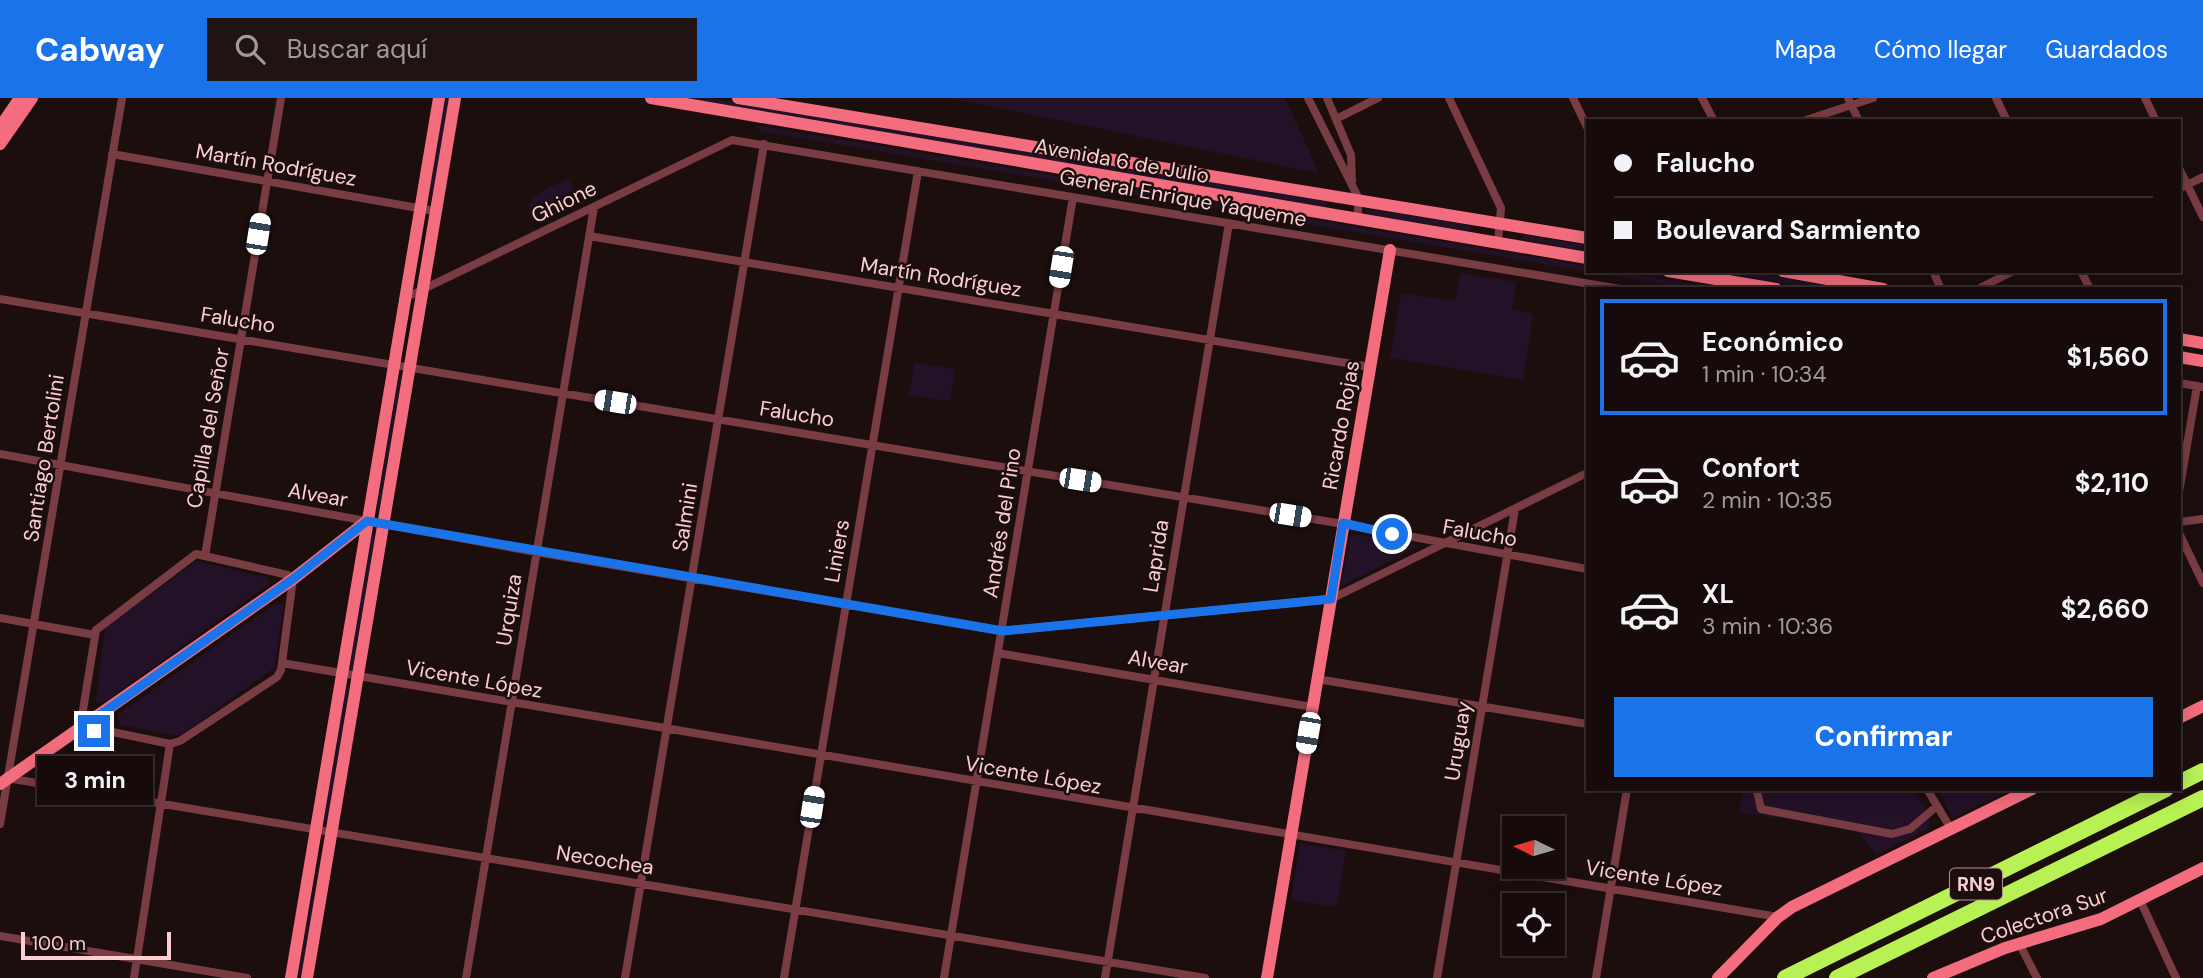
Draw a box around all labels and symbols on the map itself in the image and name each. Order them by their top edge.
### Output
street label: Avenida 6 de Julio [1033,132,1211,190]
street label: Martín Rodríguez [193,137,359,193]
street label: General Enrique Yaqueme [1057,162,1309,234]
street label: Ghione [527,174,601,230]
car [245,212,272,256]
car [1048,245,1075,289]
street label: Martín Rodríguez [858,250,1024,304]
street label: Falucho [199,300,277,340]
street label: Capilla del Señor [180,345,236,511]
street label: Ricardo Rojas [1316,358,1366,492]
street label: Santiago Bertolini [17,372,71,544]
car [593,388,638,416]
street label: Falucho [758,394,836,434]
street label: Andrés del Pino [976,446,1028,600]
car [1058,466,1103,494]
street label: Alvear [286,476,350,514]
street label: Salmini [666,481,704,553]
car [1268,501,1313,529]
street label: Falucho [1441,513,1519,553]
street label: Liniers [818,517,856,585]
street label: Laprida [1136,518,1176,594]
route start [1376,518,1408,550]
street label: Urquiza [490,572,528,648]
street label: Alvear [1126,643,1190,681]
street label: Vicente López [403,653,545,705]
street label: Uruguay [1438,699,1478,783]
car [1295,710,1322,756]
route end [78,715,110,747]
street label: Vicente López [962,749,1104,801]
callout: 3 min [36,756,152,804]
car [799,785,826,829]
north arrow [1502,816,1564,878]
street label: Necochea [554,838,656,882]
street label: Vicente López [1584,853,1724,903]
road number: RN9 [1950,869,2002,900]
street label: Colectora Sur [1977,881,2112,951]
scale bar [21,929,172,961]

